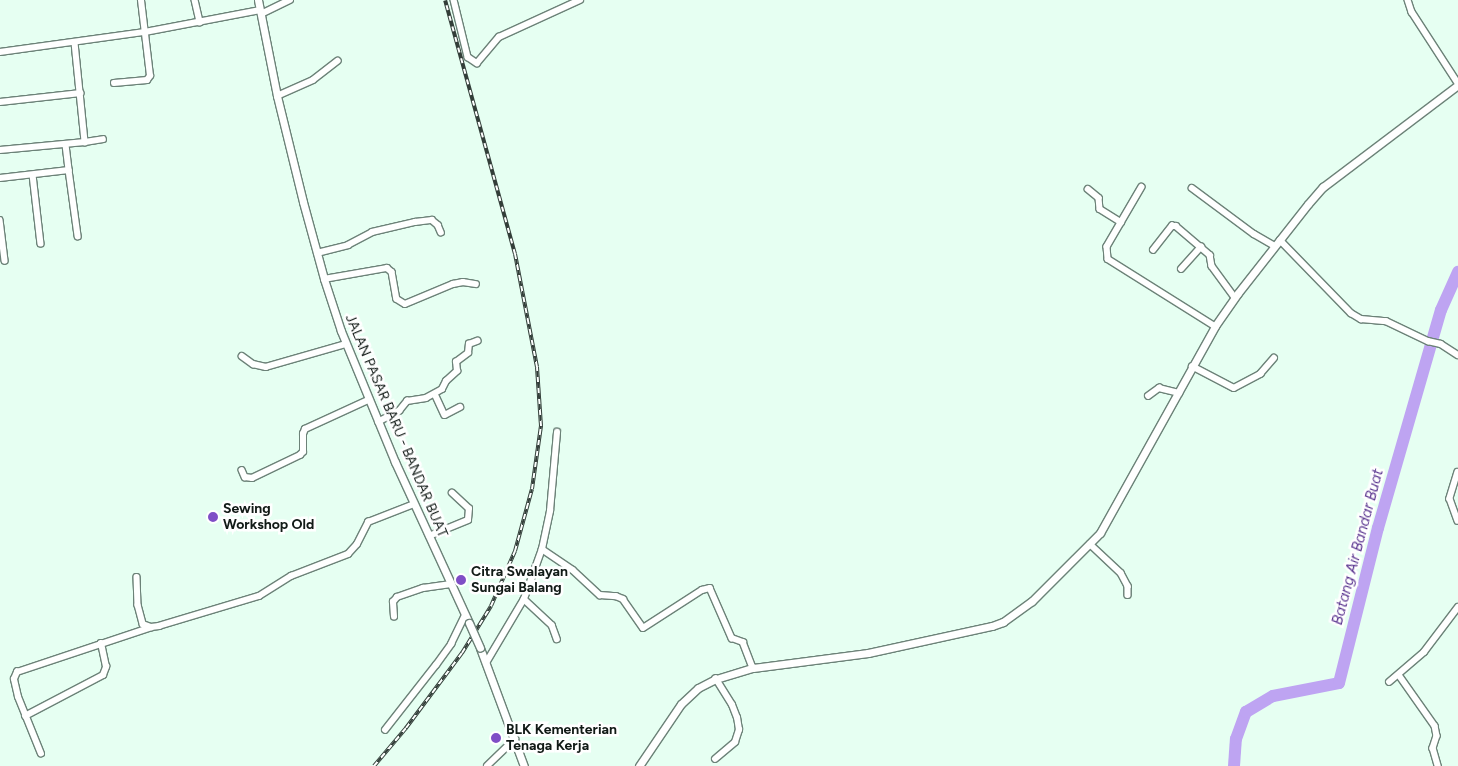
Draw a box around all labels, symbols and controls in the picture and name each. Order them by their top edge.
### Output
street label: JALAN PASAR BARU - BANDAR BUAT [341,312,451,540]
water label: Batang Air Bandar Buat [1328,467,1388,627]
place label: Sewing Workshop Old [223,501,314,534]
marker: Sewing Workshop Old [207,511,219,523]
place label: Citra Swalayan Sungai Balang [471,564,568,596]
marker: Citra Swalayan Sungai Balang [455,574,467,586]
place label: BLK Kementerian Tenaga Kerja [506,722,617,754]
marker: BLK Kementerian Tenaga Kerja [490,732,502,744]

